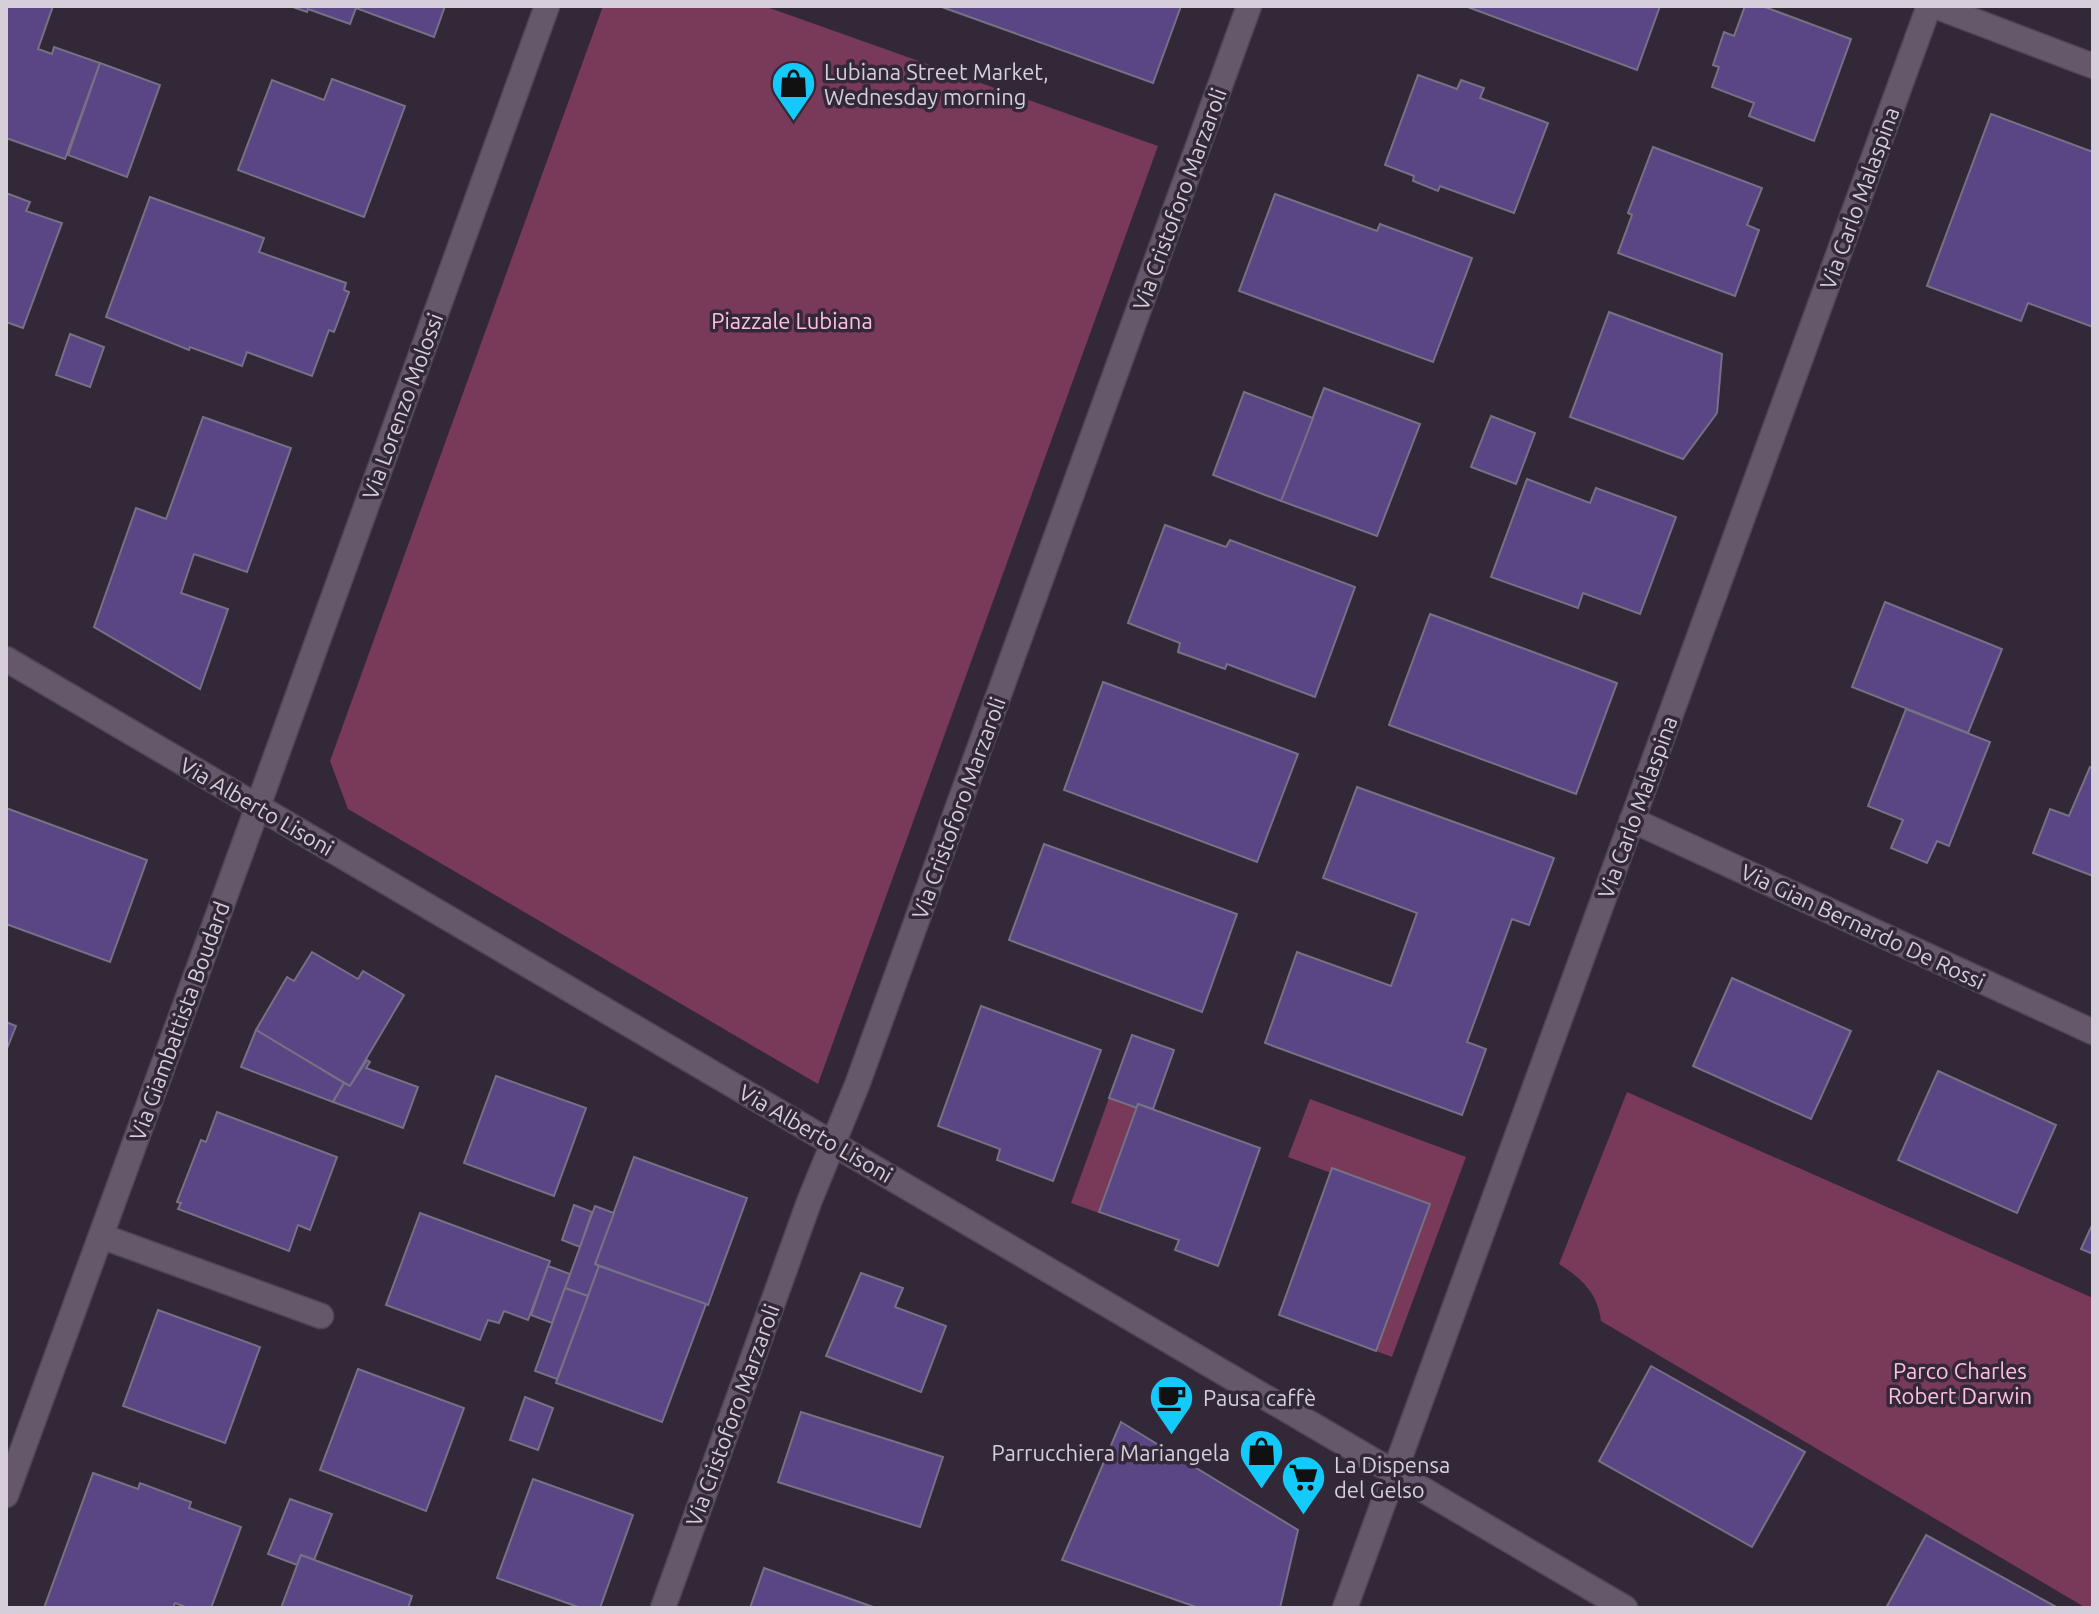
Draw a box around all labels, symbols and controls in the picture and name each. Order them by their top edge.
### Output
place label: Lubiana Street Market, Wednesday morning [824,59,1049,109]
shop icon: Lubiana Street Market, Wednesday morning [769,60,817,123]
street label: Via Cristoforo Marzaroli [1127,85,1231,313]
street label: Via Carlo Malaspina [1814,103,1904,293]
park label: Piazzale Lubiana [711,308,873,333]
street label: Via Lorenzo Molossi [357,309,447,503]
street label: Via Cristoforo Marzaroli [906,694,1010,922]
street label: Via Carlo Malaspina [1592,712,1682,902]
street label: Via Alberto Lisoni [176,752,338,860]
street label: Via Gian Bernardo De Rossi [1737,858,1989,994]
street label: Via Giambattista Boudard [124,898,234,1144]
street label: Via Alberto Lisoni [735,1079,897,1187]
street label: Via Cristoforo Marzaroli [680,1301,784,1529]
park label: Parco Charles Robert Darwin [1888,1358,2032,1408]
cafe icon: Pausa caffè [1148,1373,1196,1436]
place label: Pausa caffè [1203,1385,1316,1410]
shop icon: Parrucchiera Mariangela [1237,1428,1285,1491]
place label: Parrucchiera Mariangela [991,1440,1230,1465]
place label: La Dispensa del Gelso [1334,1452,1450,1502]
supermarket icon: La Dispensa del Gelso [1279,1453,1327,1516]

